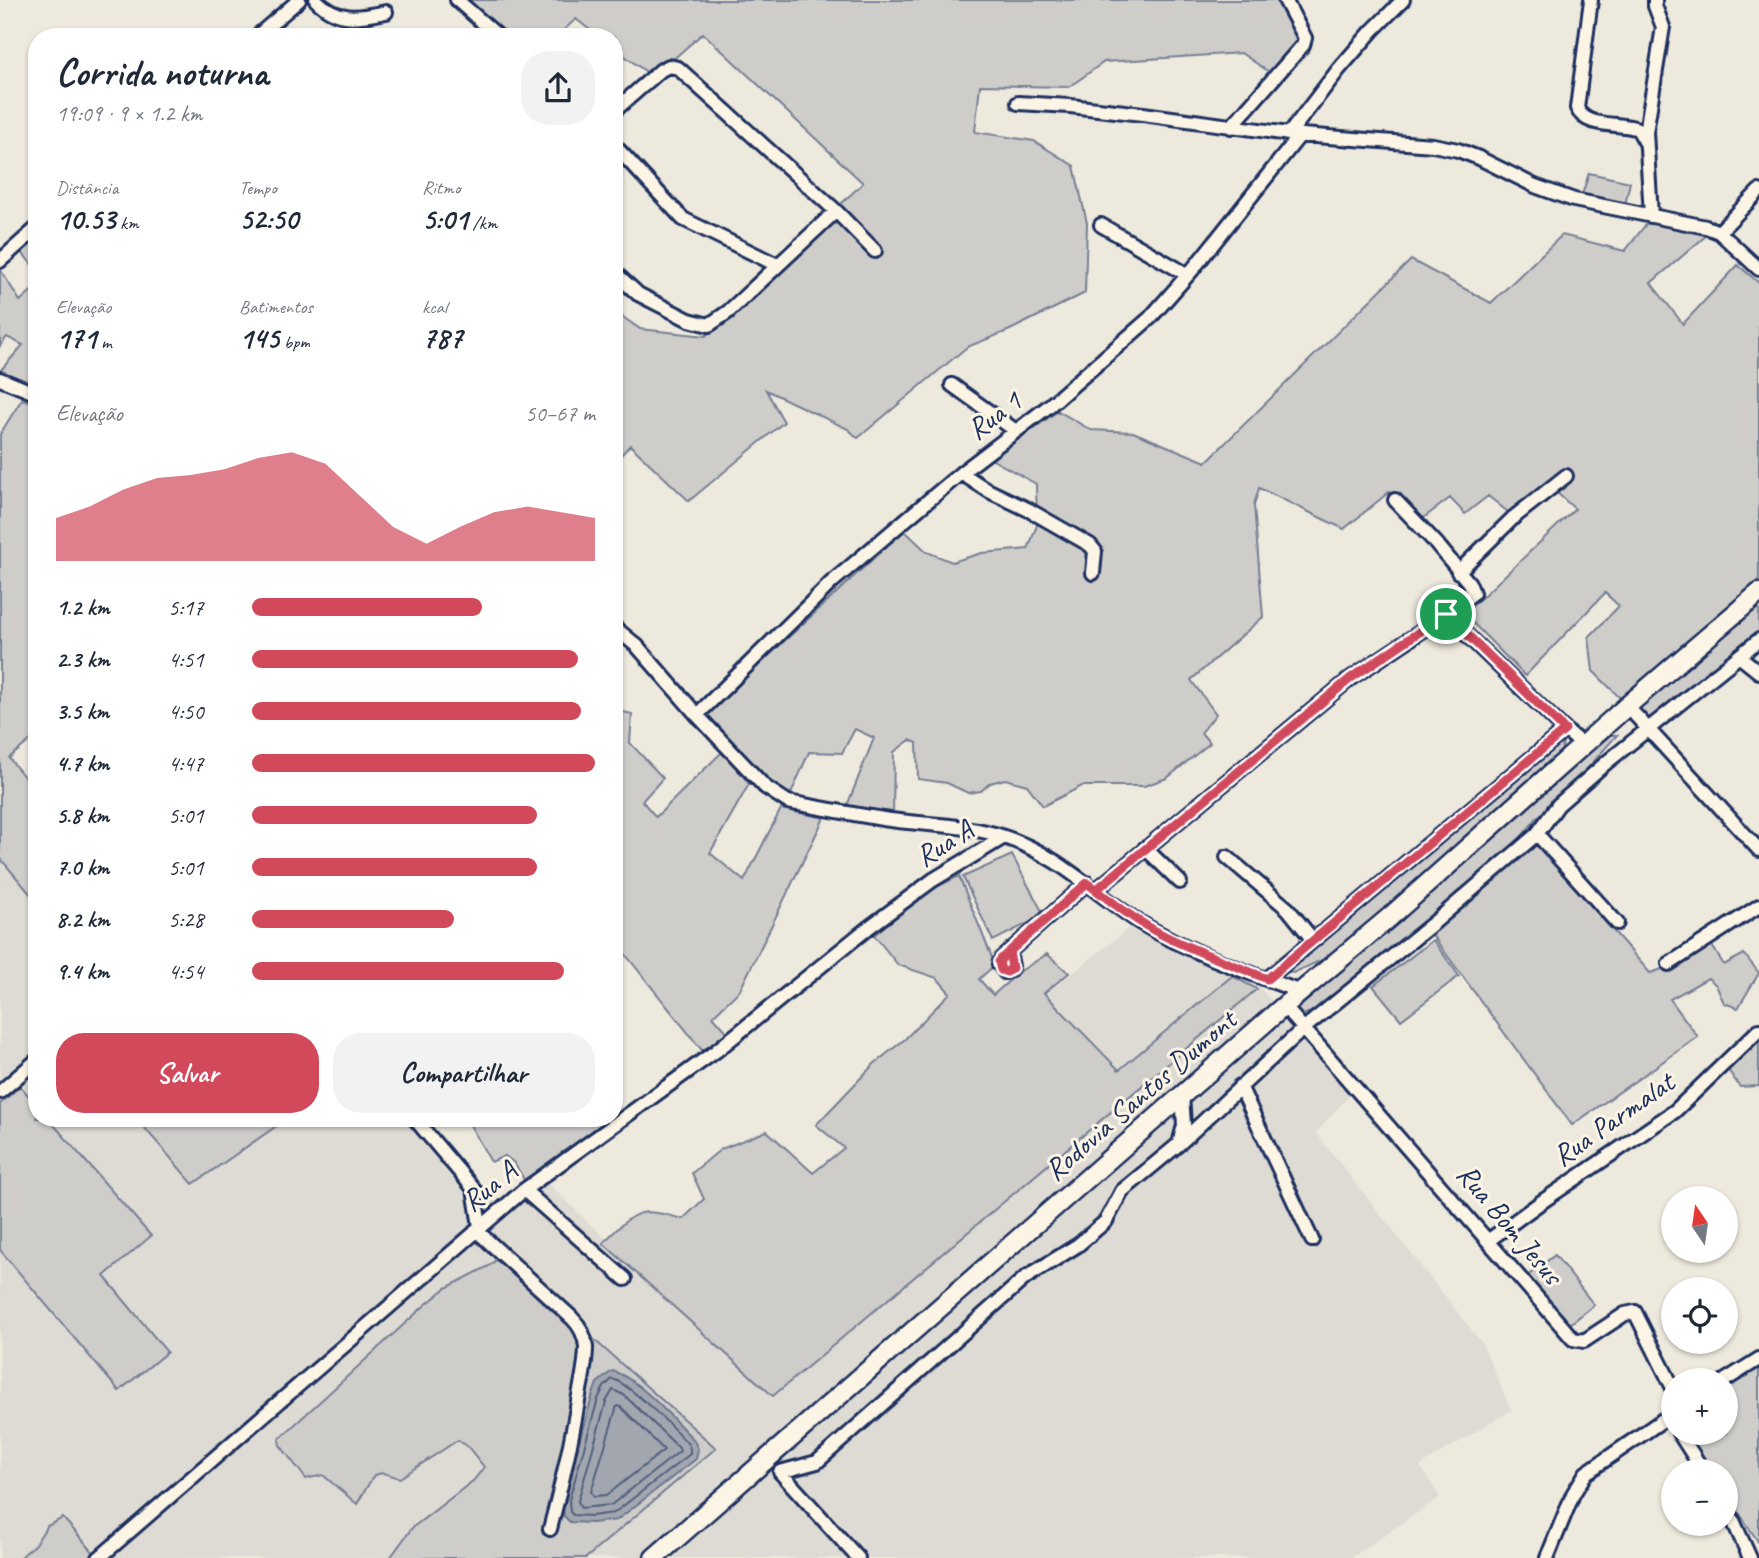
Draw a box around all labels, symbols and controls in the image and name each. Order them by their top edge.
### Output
text: Corrida noturna [56,49,268,96]
button: share [521,51,595,125]
text: 19:09 · 9 × 1.2 km [56,99,202,128]
text: Distância [56,176,118,200]
text: Tempo [239,176,277,200]
text: Ritmo [422,176,460,200]
text: 10.53 [56,200,115,238]
text: 52:50 [239,200,298,238]
text: 5:01 [422,200,468,238]
text: km [115,211,139,235]
text: /km [468,211,497,235]
text: Elevação [56,295,111,319]
text: Batimentos [239,295,313,319]
text: kcal [422,295,447,319]
text: 171 [56,319,96,357]
text: 145 [239,319,279,357]
text: 787 [422,319,462,357]
text: m [96,330,112,354]
text: bpm [279,330,310,354]
street label: Rua 1 [959,381,1030,448]
text: Elevação [56,399,123,428]
text: 50–67 m [525,399,595,428]
pin [1416,584,1476,644]
text: 1.2 km [56,593,110,622]
text: 5:17 [168,593,204,622]
icon: arrive [1427,595,1465,633]
text: 2.3 km [56,645,110,674]
text: 4:51 [168,645,204,674]
text: 3.5 km [56,697,109,726]
text: 4:50 [168,697,204,726]
text: 4.7 km [56,749,109,778]
text: 4:47 [168,749,204,778]
text: 5.8 km [56,801,109,830]
text: 5:01 [168,801,204,830]
street label: Rua A [908,810,981,875]
text: 7.0 km [56,853,109,882]
text: 5:01 [168,853,204,882]
text: 8.2 km [56,905,110,934]
text: 5:28 [168,905,204,934]
text: 9.4 km [56,957,109,986]
text: 4:54 [168,957,204,986]
street label: Rodovia Santos Dumont [1036,999,1246,1189]
button: Salvar [56,1033,319,1113]
button: Compartilhar [333,1033,595,1113]
street label: Rua Parmalat [1545,1062,1684,1175]
street label: Rua A [453,1151,526,1220]
street label: Rua Bom Jesus [1448,1156,1573,1294]
north arrow [1661,1186,1738,1264]
map controls [1661,1186,1738,1536]
button: locate [1661,1277,1738,1354]
button: + [1661,1368,1738,1445]
button: − [1661,1459,1738,1536]

